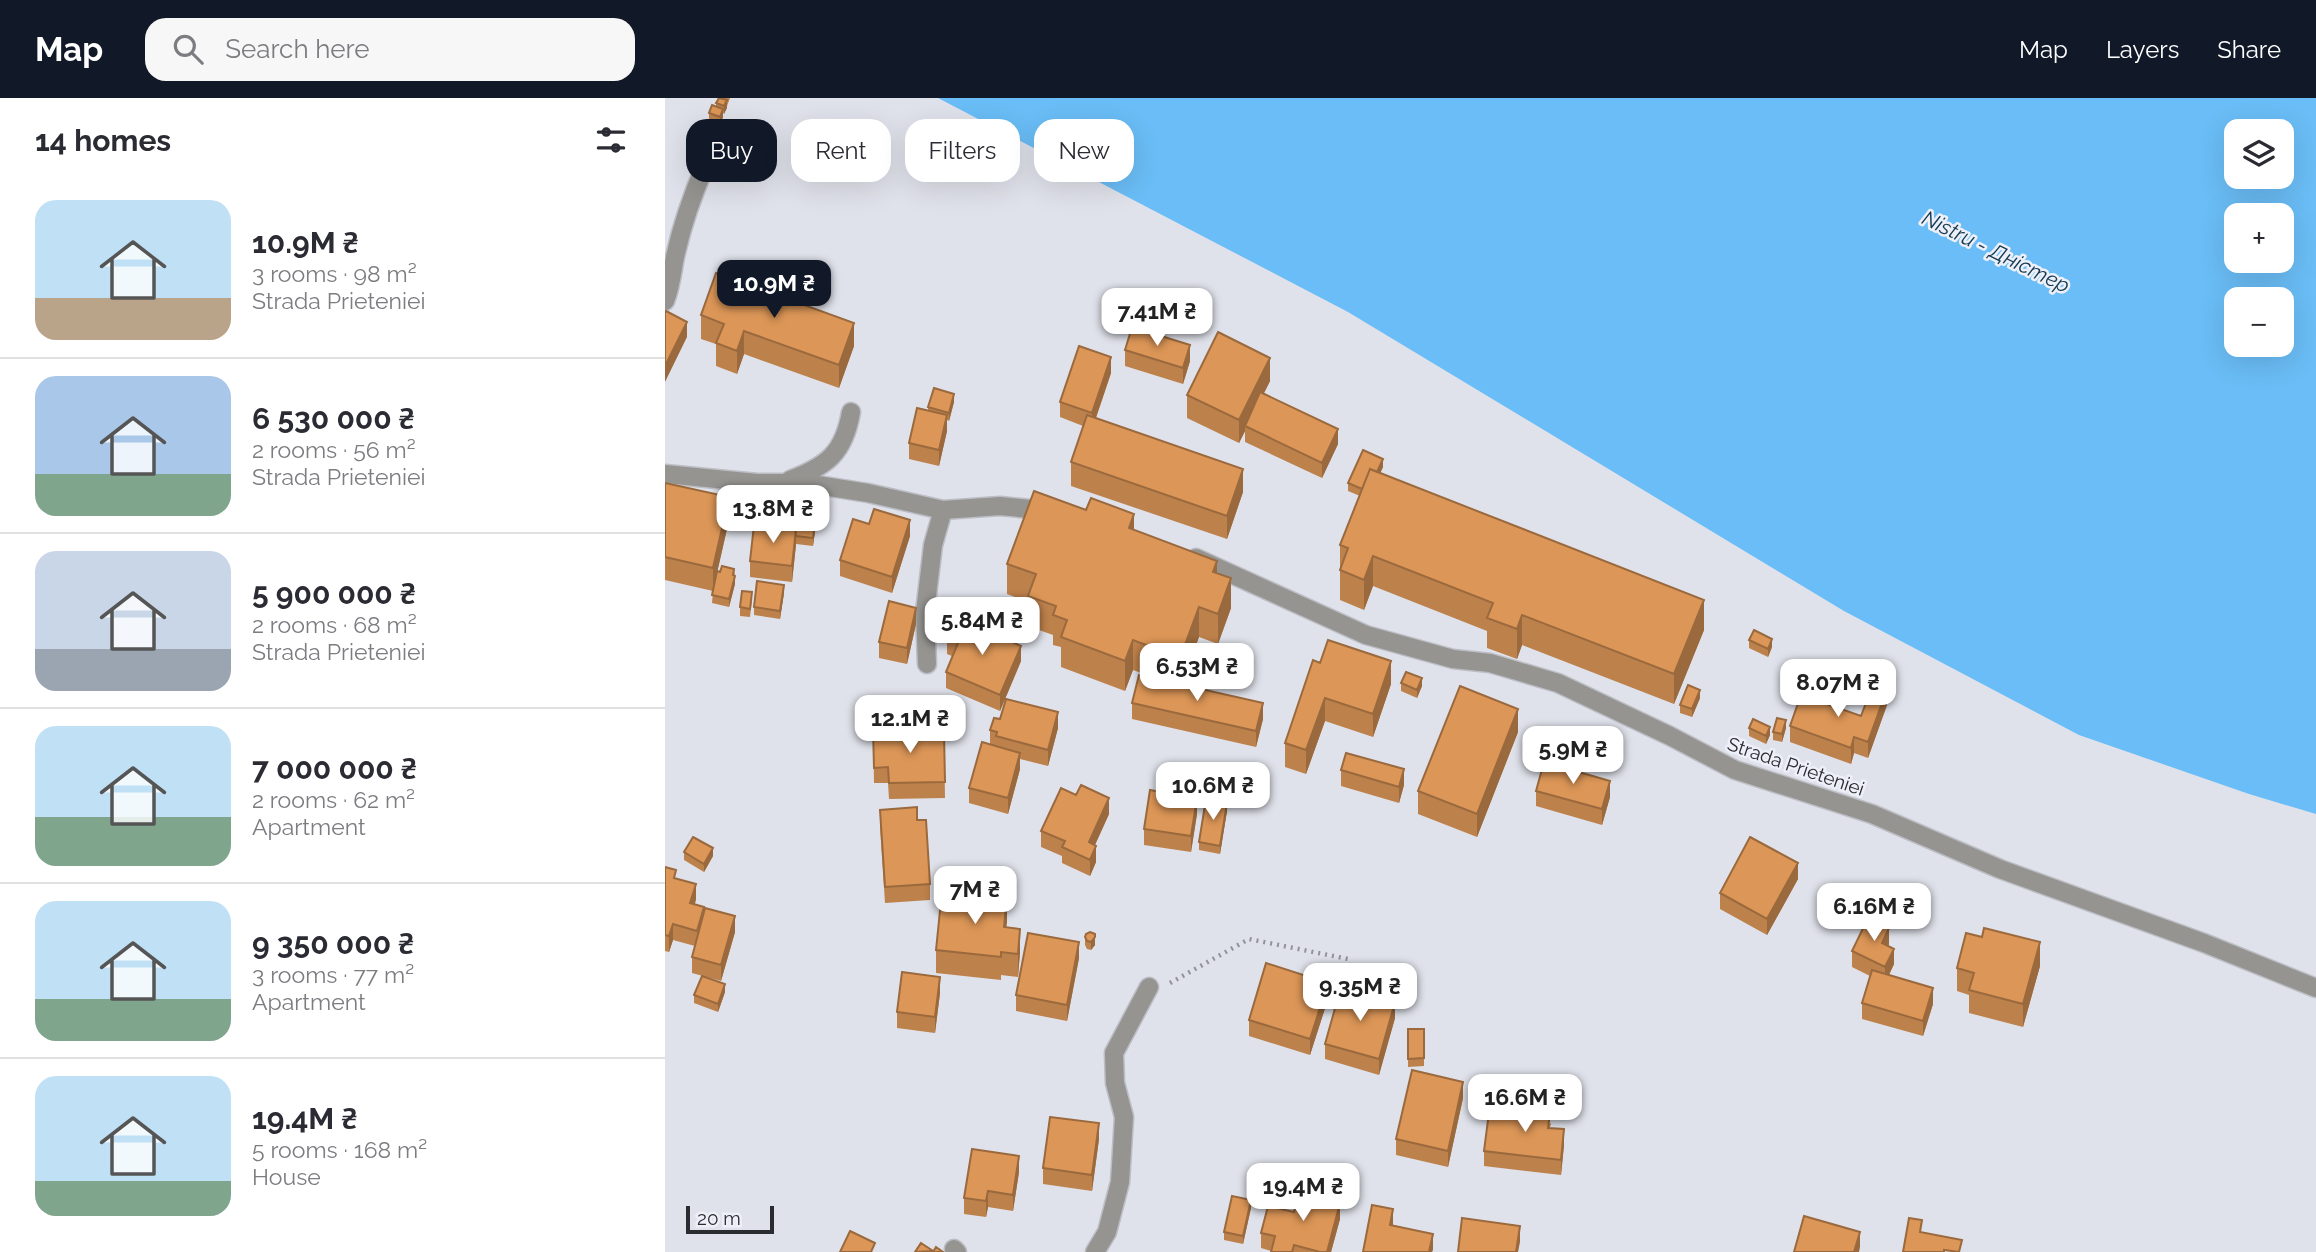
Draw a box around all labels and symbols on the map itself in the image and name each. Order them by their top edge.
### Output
water label: Nistru - Дністер [1918,205,2074,298]
pin: 10.9M ₴ [709,260,839,320]
pin: 7.41M ₴ [1092,288,1222,348]
pin: 13.8M ₴ [708,486,838,545]
pin: 5.84M ₴ [917,598,1047,657]
pin: 6.53M ₴ [1132,644,1262,703]
pin: 8.07M ₴ [1773,660,1903,719]
pin: 12.1M ₴ [845,696,975,755]
pin: 5.9M ₴ [1516,726,1630,786]
street label: Strada Prieteniei [1725,732,1867,800]
pin: 10.6M ₴ [1148,762,1278,822]
pin: 7M ₴ [934,866,1016,926]
pin: 6.16M ₴ [1809,884,1939,943]
pin: 9.35M ₴ [1295,964,1425,1023]
pin: 16.6M ₴ [1460,1074,1590,1134]
pin: 19.4M ₴ [1238,1164,1368,1223]
scale bar [686,1203,773,1235]

